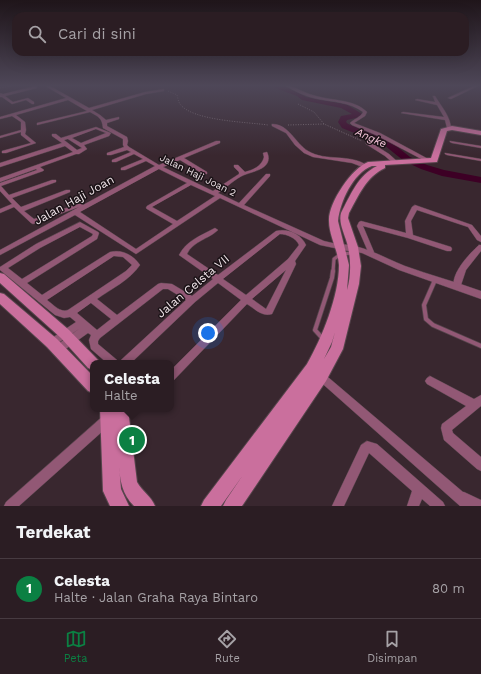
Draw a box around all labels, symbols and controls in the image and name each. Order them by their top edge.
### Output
search box [12,12,469,56]
icon: search [26,23,48,45]
text: Cari di sini [58,25,136,43]
water label: Angke [353,125,388,151]
street label: Jalan Haji Joan 2 [158,152,238,198]
street label: Jalan Haji Joan [32,172,116,228]
street label: Jalan Celsta VII [154,252,232,320]
your location [198,323,218,343]
popup [90,360,174,412]
text: Celesta [104,370,160,388]
text: Halte [104,388,138,403]
pin: 1 [119,425,145,455]
text: Terdekat [16,522,91,542]
text: Celesta [54,572,110,590]
text: 1 [26,581,32,596]
text: 80 m [432,581,465,596]
text: Halte · Jalan Graha Raya Bintaro [54,590,258,605]
tab: Peta [64,628,87,665]
tab: Rute [215,628,240,665]
tab: Disimpan [367,628,417,665]

